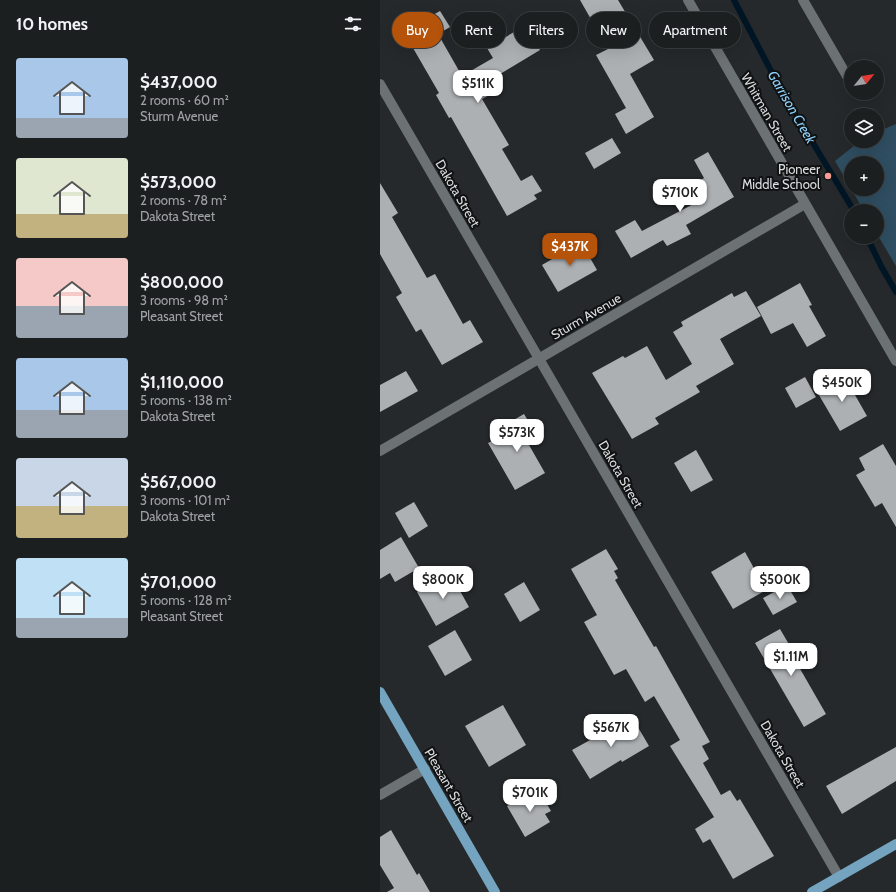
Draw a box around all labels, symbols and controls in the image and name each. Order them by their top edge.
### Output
chip: Buy [392,12,443,48]
chip: Rent [451,12,506,48]
chip: Filters [514,12,578,48]
chip: New [586,12,641,48]
chip: Apartment [649,12,741,48]
icon: filters [342,13,364,35]
text: 10 homes [16,14,88,34]
north arrow [844,60,884,100]
map controls [844,60,884,244]
water label: Garrison Creek [764,67,821,148]
pin: $511K [450,70,506,104]
street label: Whitman Street [738,70,796,155]
text: $437,000 [140,72,217,92]
icon: home [48,74,96,122]
text: $511K [462,75,494,91]
text: 2 rooms · 60 m² [140,92,229,108]
text: Sturm Avenue [140,108,218,124]
button: layers [844,108,884,148]
street label: Dakota Street [432,156,484,230]
button: + [844,156,884,196]
place label: Pioneer Middle School [742,161,821,192]
marker: Pioneer Middle School [823,171,833,181]
text: $573,000 [140,172,217,192]
icon: home [48,174,96,222]
pin: $710K [652,179,708,213]
text: $710K [662,184,698,200]
text: 2 rooms · 78 m² [140,192,227,208]
button: − [844,204,884,244]
text: Dakota Street [140,208,215,224]
pin: $437K [542,233,598,267]
text: $437K [551,238,589,254]
text: $800,000 [140,272,224,292]
icon: home [48,274,96,322]
street label: Sturm Avenue [548,289,624,342]
text: 3 rooms · 98 m² [140,292,228,308]
text: Pleasant Street [140,308,223,324]
pin: $450K [814,369,870,403]
text: $1,110,000 [140,372,224,392]
icon: home [48,374,96,422]
text: $450K [822,374,862,390]
text: 5 rooms · 138 m² [140,392,232,408]
text: Dakota Street [140,408,215,424]
pin: $573K [489,419,545,453]
text: $573K [499,424,535,440]
street label: Dakota Street [595,437,647,511]
text: $567,000 [140,472,216,492]
icon: home [48,474,96,522]
text: 3 rooms · 101 m² [140,492,230,508]
text: Dakota Street [140,508,215,524]
pin: $800K [415,566,471,600]
pin: $500K [752,566,808,600]
text: $800K [422,571,464,587]
text: $500K [759,571,801,587]
text: $701,000 [140,572,216,592]
icon: home [48,574,96,622]
text: 5 rooms · 128 m² [140,592,232,608]
text: Pleasant Street [140,608,223,624]
pin: $1.11M [758,643,824,677]
text: $1.11M [773,648,809,664]
pin: $567K [583,714,639,748]
street label: Dakota Street [757,717,809,791]
text: $567K [593,719,629,735]
street label: Pleasant Street [421,745,477,825]
pin: $701K [502,779,558,813]
text: $701K [512,784,548,800]

